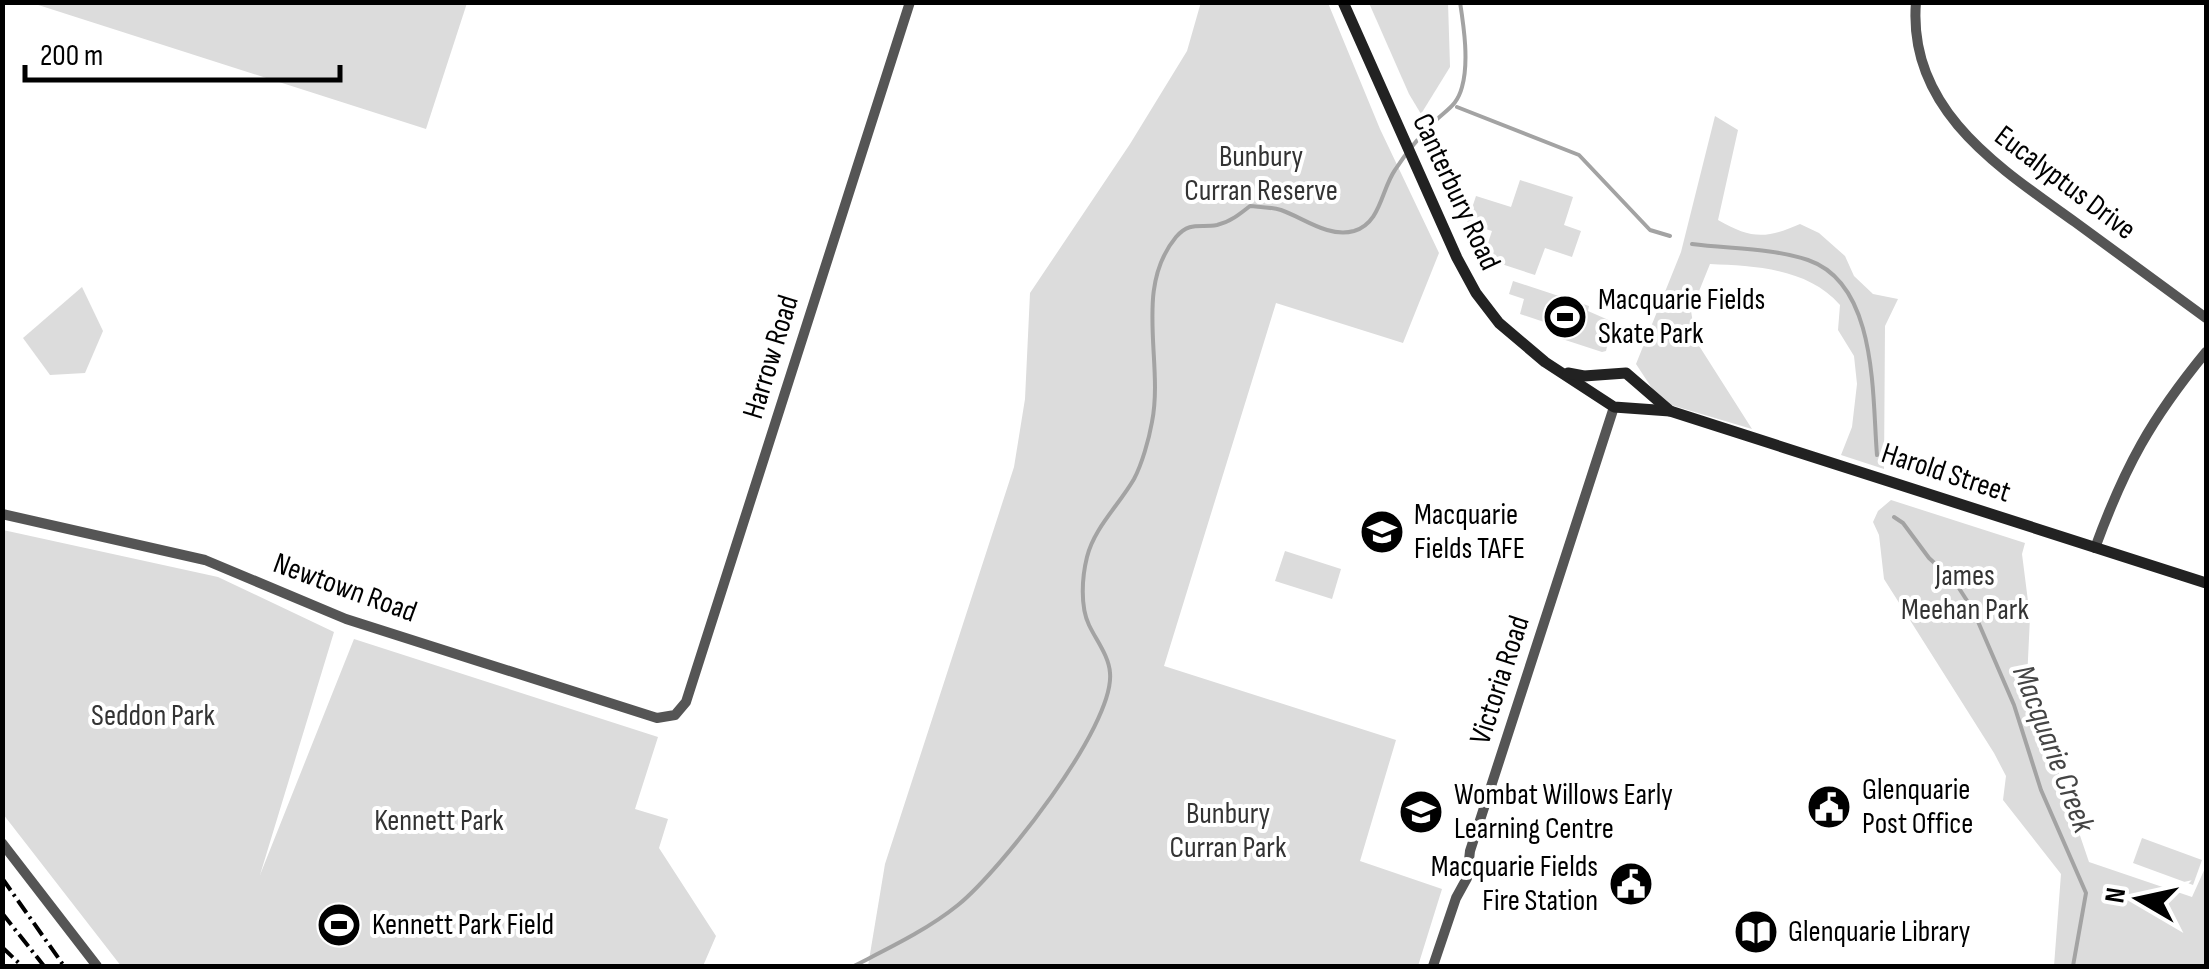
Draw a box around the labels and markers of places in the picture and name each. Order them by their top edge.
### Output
place label: Macquarie Fields Skate Park [1598,282,1765,352]
sports icon: Macquarie Fields Skate Park [1542,294,1588,340]
place label: Macquarie Fields TAFE [1414,497,1525,567]
school or university icon: Macquarie Fields TAFE [1359,509,1405,555]
place label: Glenquarie Post Office [1862,772,1973,842]
place label: Wombat Willows Early Learning Centre [1454,777,1673,847]
public building icon: Glenquarie Post Office [1806,784,1852,830]
school or university icon: Wombat Willows Early Learning Centre [1398,789,1444,835]
place label: Macquarie Fields Fire Station [1431,849,1598,919]
public building icon: Macquarie Fields Fire Station [1608,861,1654,907]
sports icon: Kennett Park Field [316,902,362,948]
place label: Kennett Park Field [372,907,554,943]
library icon: Glenquarie Library [1733,909,1779,955]
place label: Glenquarie Library [1788,914,1971,950]

